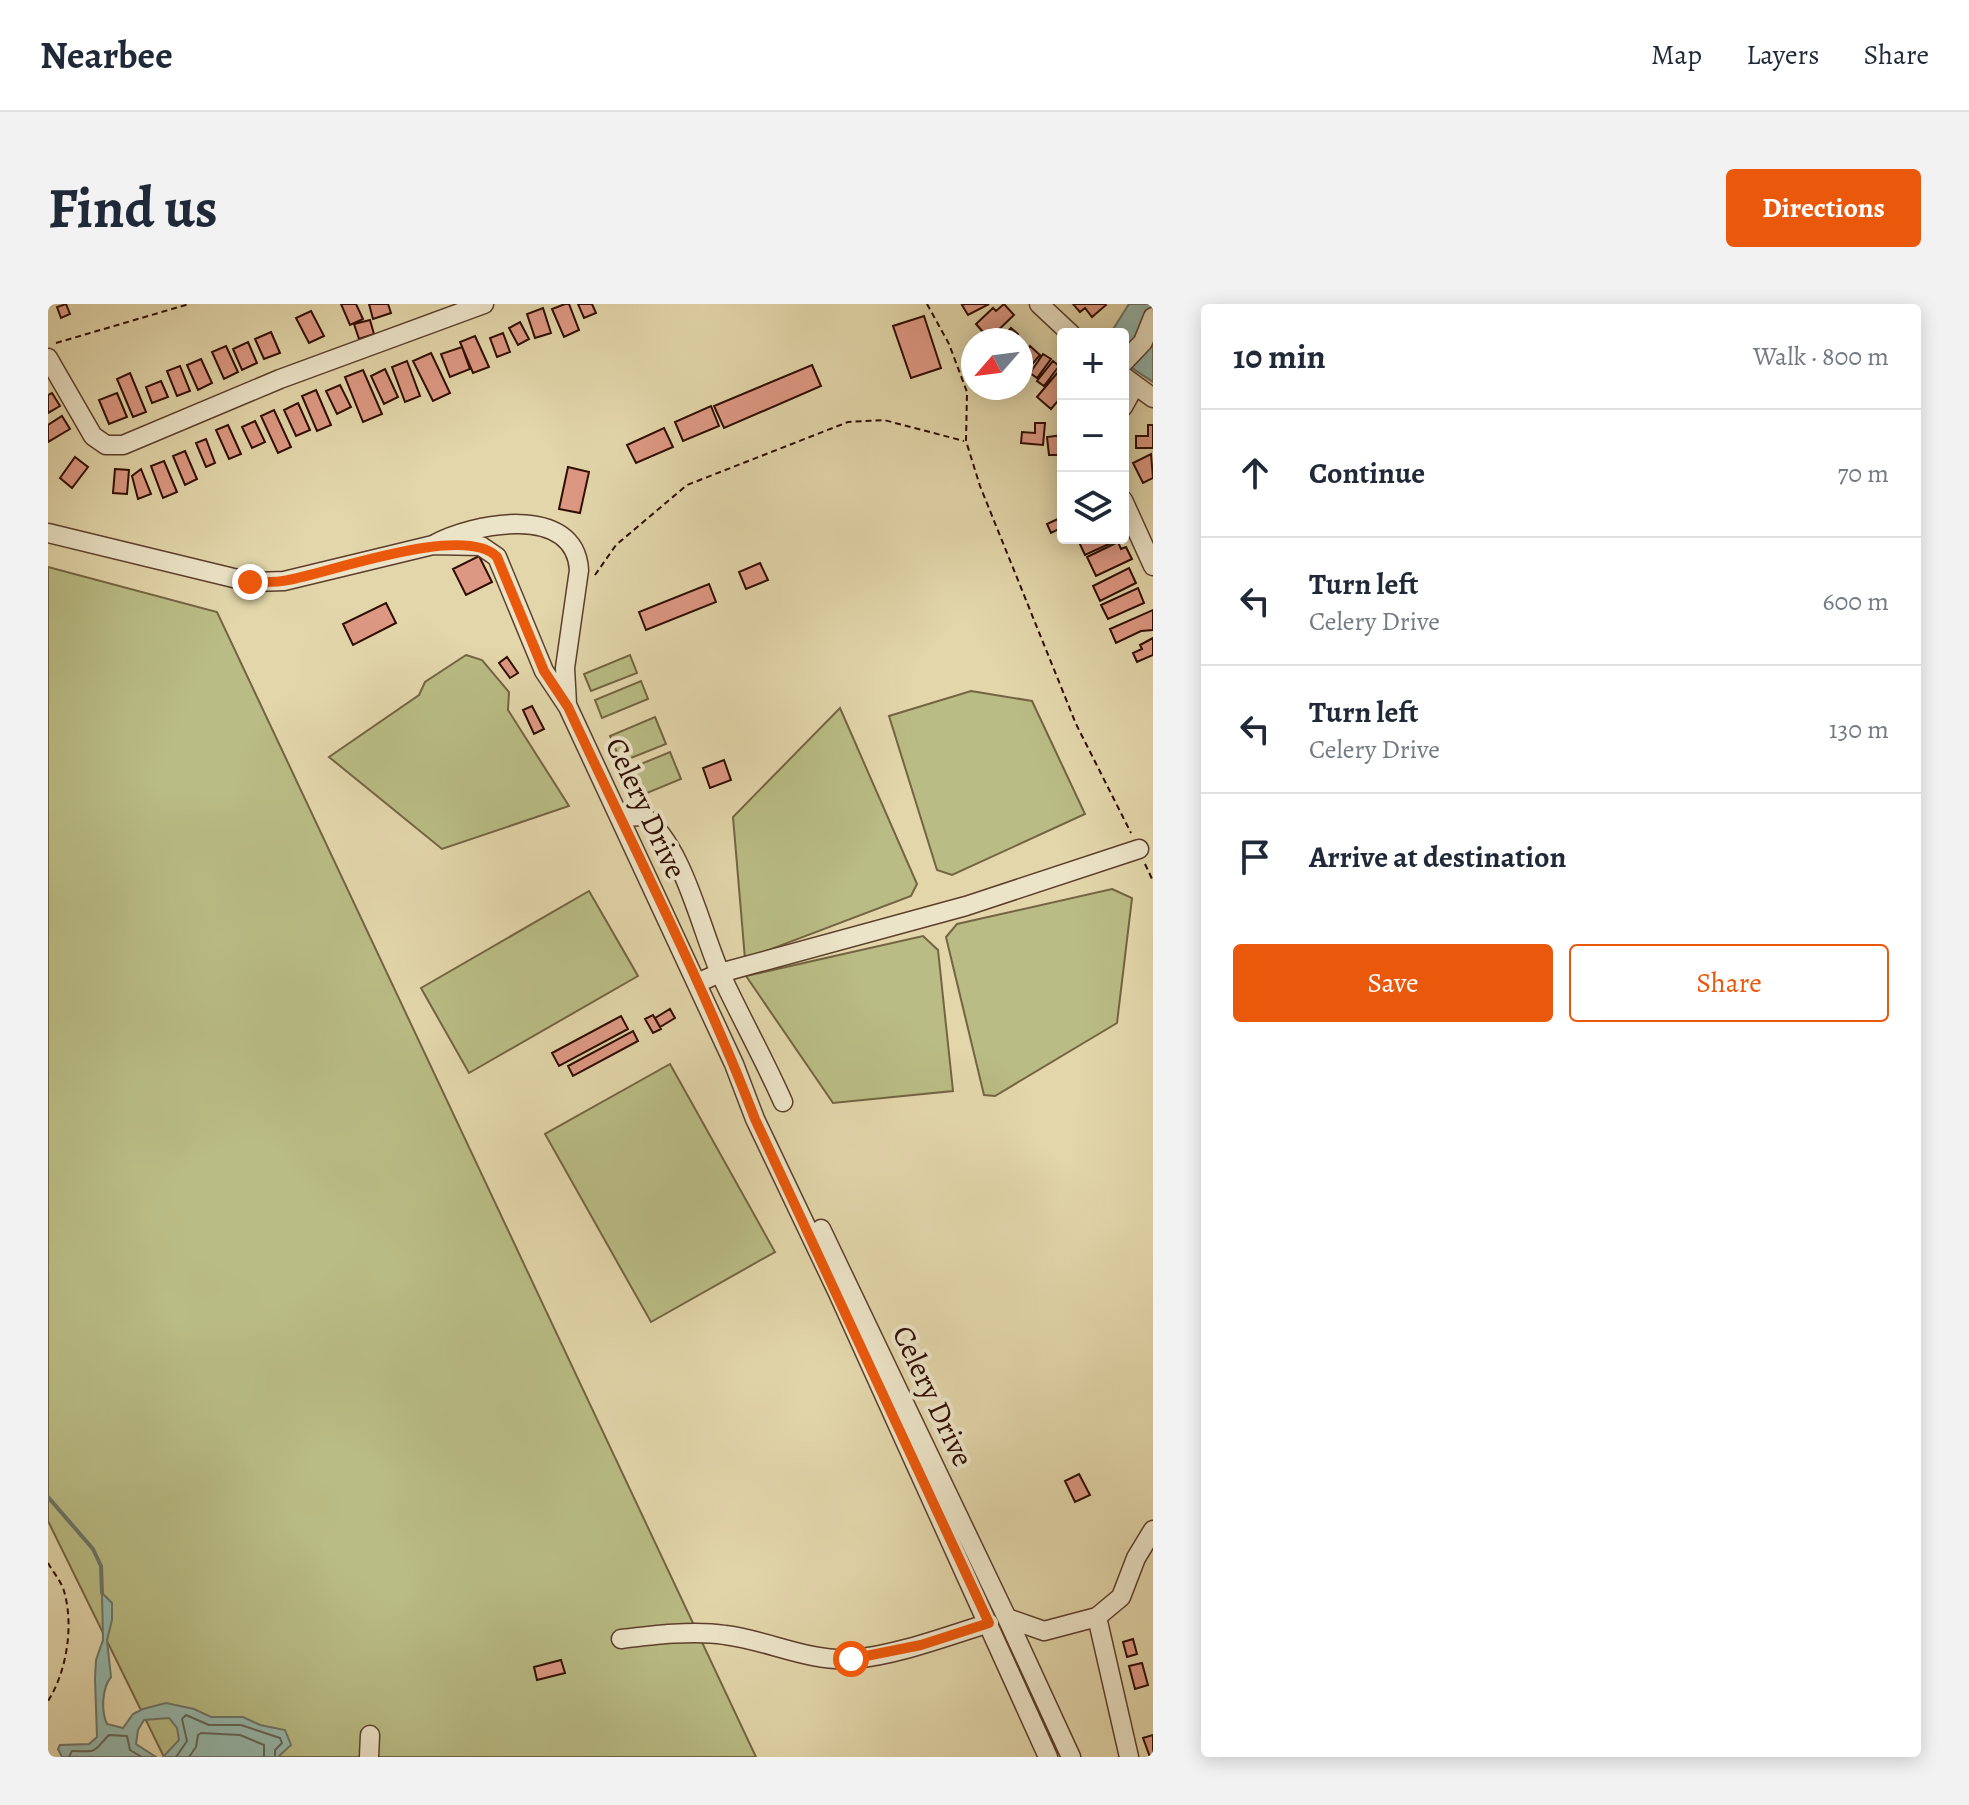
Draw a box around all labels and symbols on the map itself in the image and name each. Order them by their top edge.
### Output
north arrow [961,328,1033,400]
route end [232,564,268,600]
street label: Celery Drive [596,731,696,885]
street label: Celery Drive [883,1319,983,1473]
route start [833,1641,869,1677]

